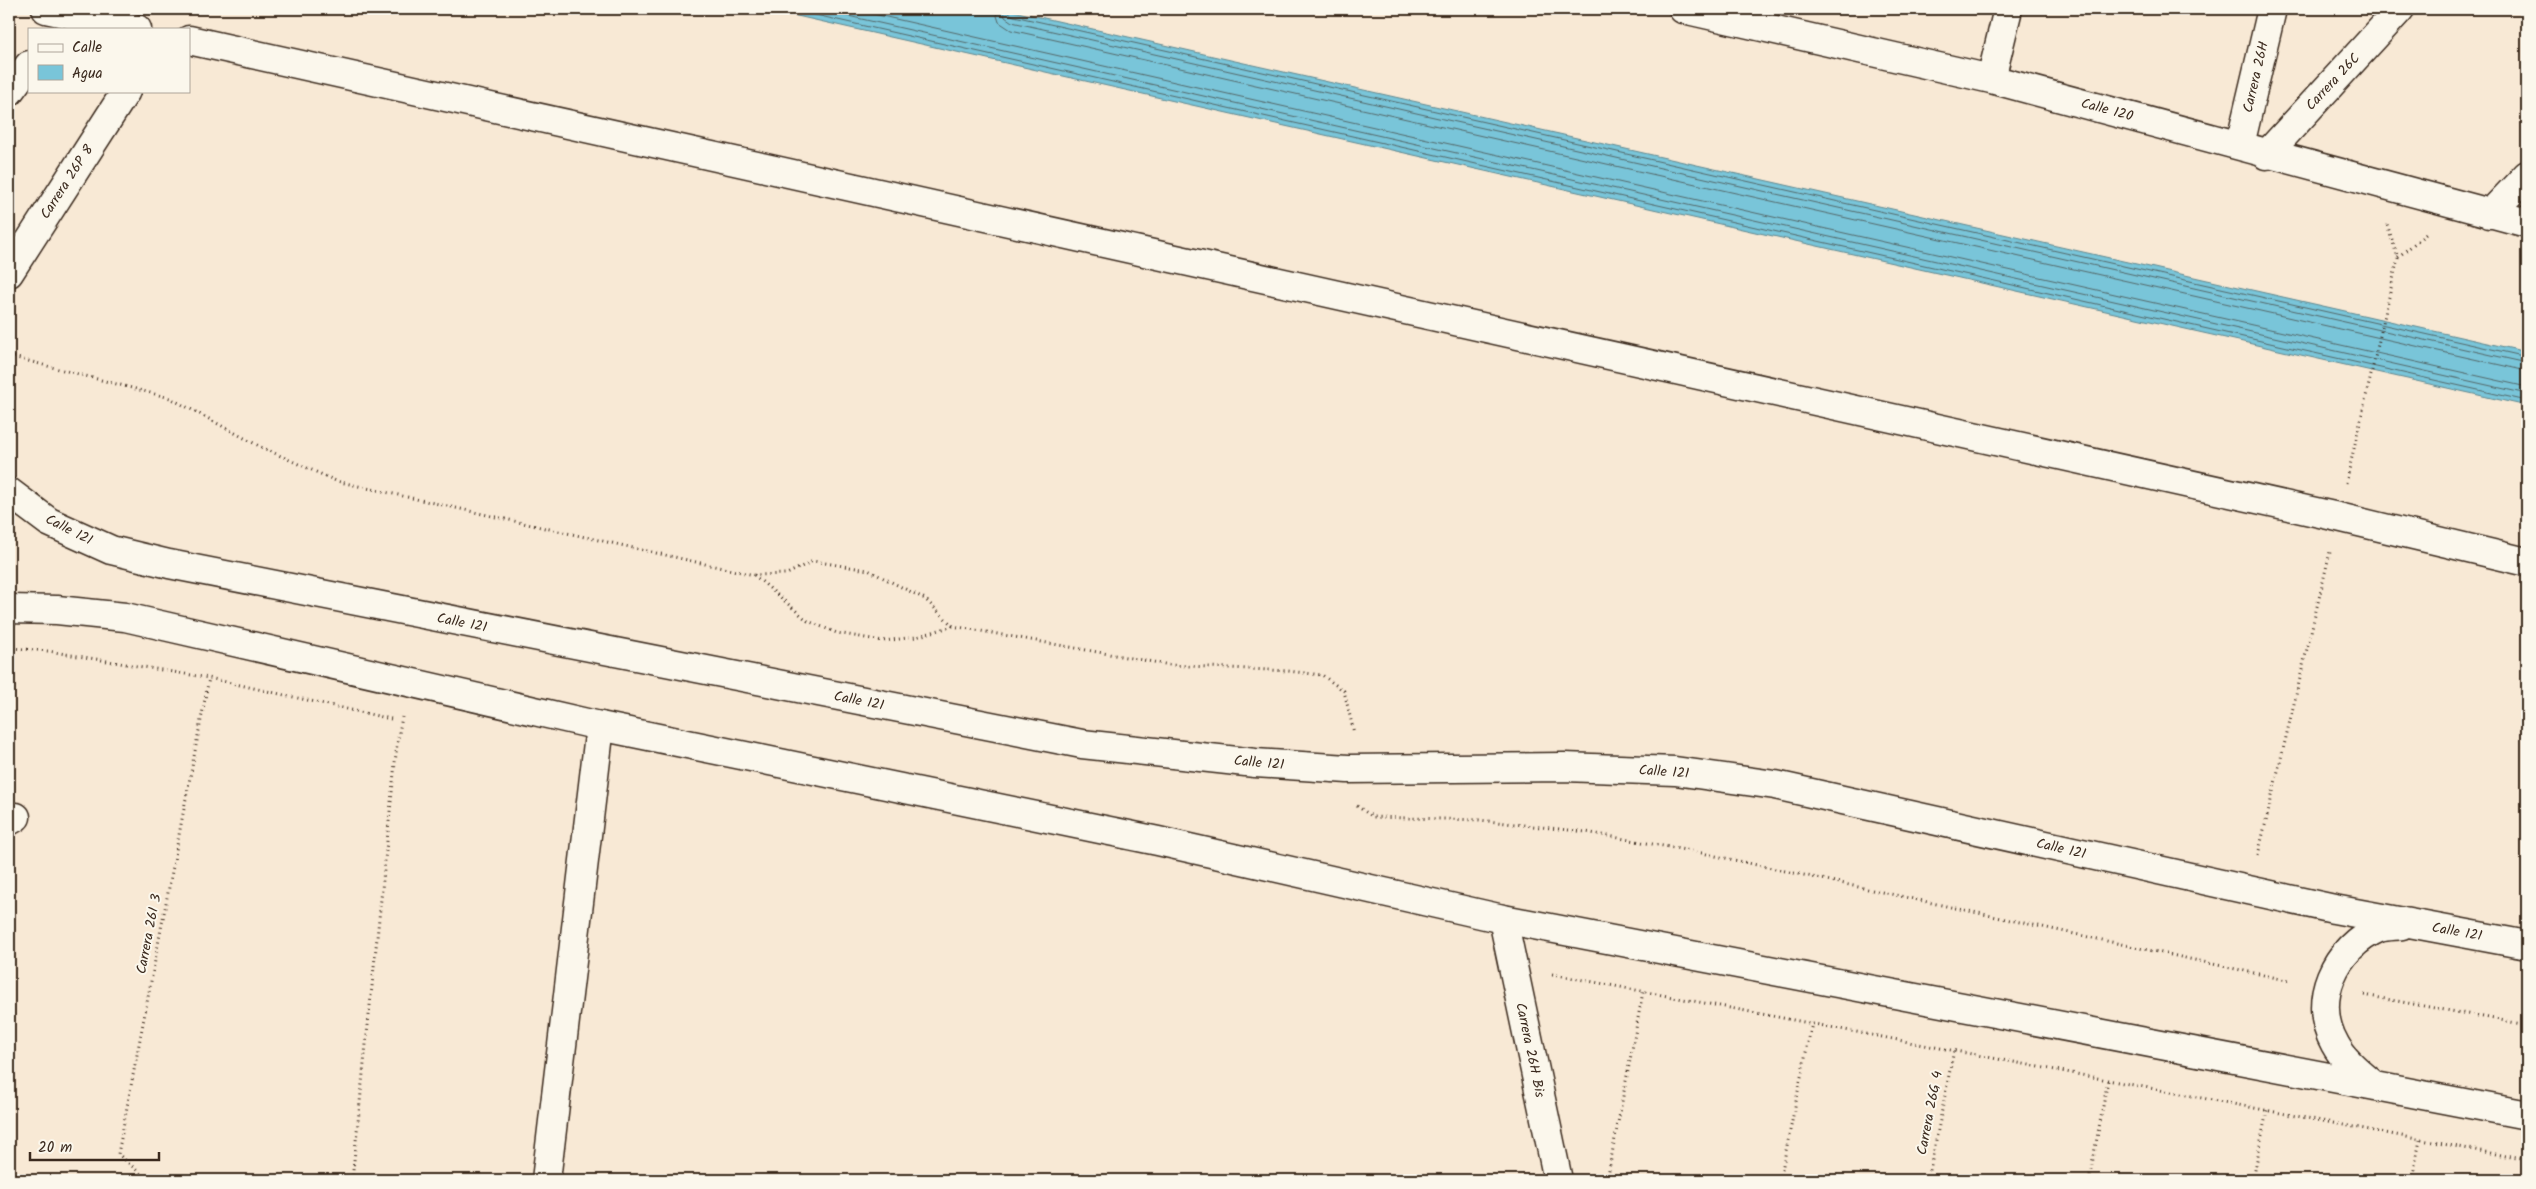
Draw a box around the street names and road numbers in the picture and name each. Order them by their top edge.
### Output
street label: Carrera 26H [2237,39,2275,115]
street label: Carrera 26C [2301,48,2365,116]
street label: Calle 120 [2078,92,2136,128]
street label: Carrera 26P 8 [35,140,100,224]
street label: Calle 121 [41,509,97,551]
street label: Calle 121 [435,607,489,639]
street label: Calle 121 [832,685,886,717]
street label: Calle 121 [1233,750,1285,776]
street label: Calle 121 [1638,759,1690,785]
street label: Calle 121 [2034,833,2088,865]
street label: Carrera 26I 3 [130,892,168,976]
street label: Calle 121 [2430,917,2484,947]
street label: Carrera 26H Bis [1509,1001,1551,1099]
street label: Carrera 26G 4 [1911,1069,1949,1157]

